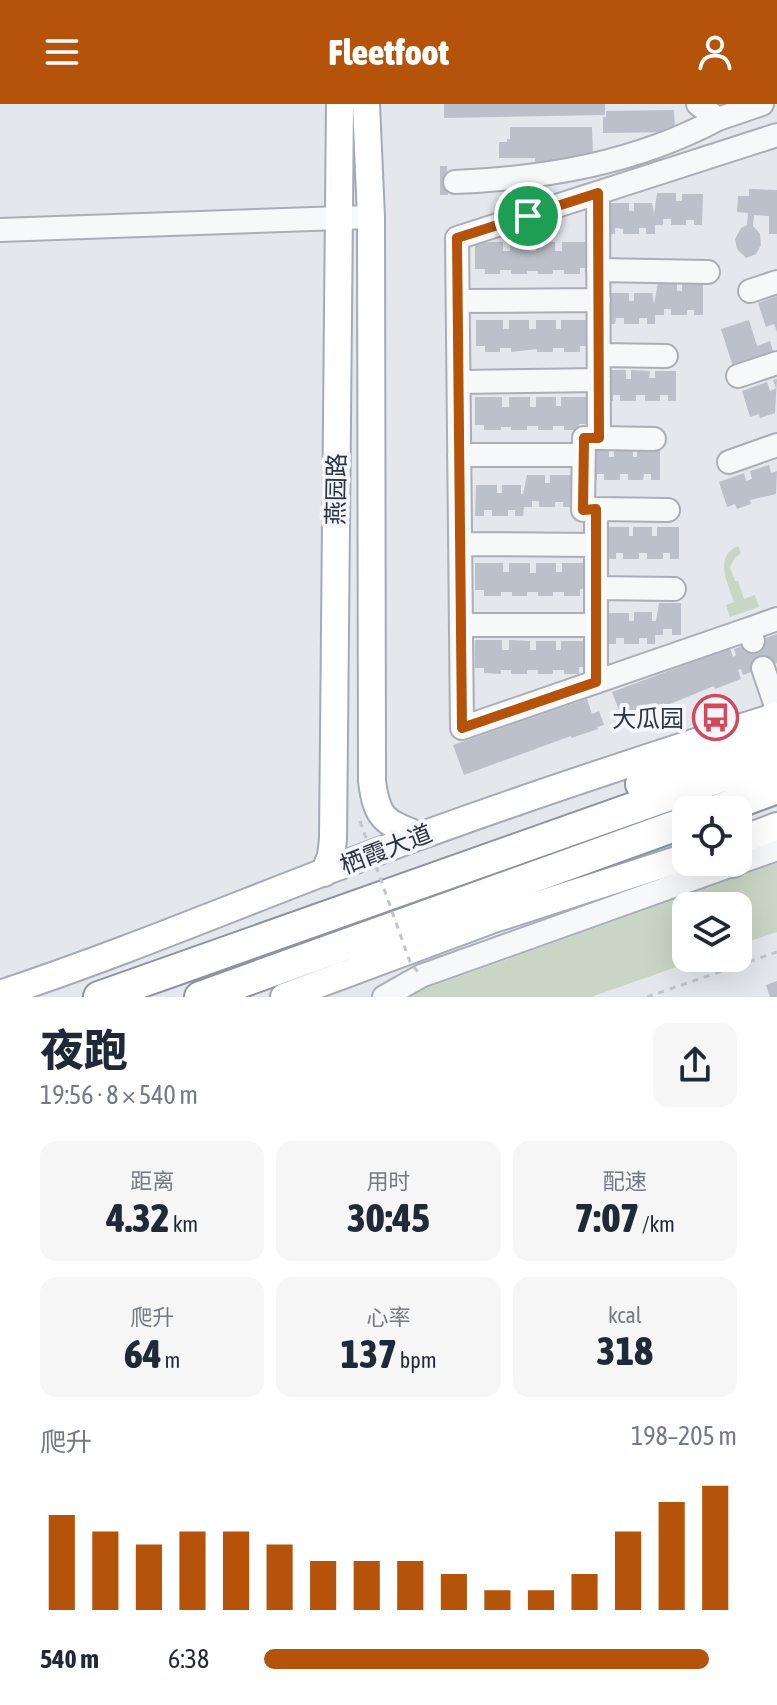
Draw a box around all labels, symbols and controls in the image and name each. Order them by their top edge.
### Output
icon: menu [40,30,84,74]
icon: person [693,30,737,74]
text: Fleetfoot [328,31,449,73]
pin [494,182,562,250]
icon: arrive [506,194,550,238]
street label: 燕园路 [322,453,350,525]
bus stop icon: 大瓜园 [691,694,739,742]
place label: 大瓜园 [612,705,684,732]
map controls [672,796,752,972]
button: locate [672,796,752,876]
street label: 栖霞大道 [336,819,436,879]
button: layers [672,892,752,972]
button: share [653,1023,737,1107]
text: 夜跑 [40,1025,128,1075]
text: 19:56 · 8 × 540 m [40,1080,198,1110]
text: 距离 [130,1168,174,1194]
text: 用时 [366,1168,411,1194]
text: 配速 [603,1168,647,1194]
text: 4.32 [106,1195,170,1240]
text: 30:45 [347,1195,430,1240]
text: 7:07 [575,1195,639,1240]
text: km [170,1211,198,1237]
text: /km [639,1211,675,1237]
text: kcal [608,1302,642,1328]
text: 爬升 [130,1304,174,1330]
text: 心率 [366,1304,411,1330]
text: 318 [597,1328,653,1373]
text: 64 [124,1331,162,1376]
text: 137 [340,1331,397,1376]
text: m [162,1347,180,1373]
text: bpm [397,1347,437,1373]
text: 198–205 m [631,1421,737,1451]
text: 爬升 [40,1427,92,1457]
text: 540 m [40,1644,99,1674]
text: 6:38 [168,1644,209,1674]

